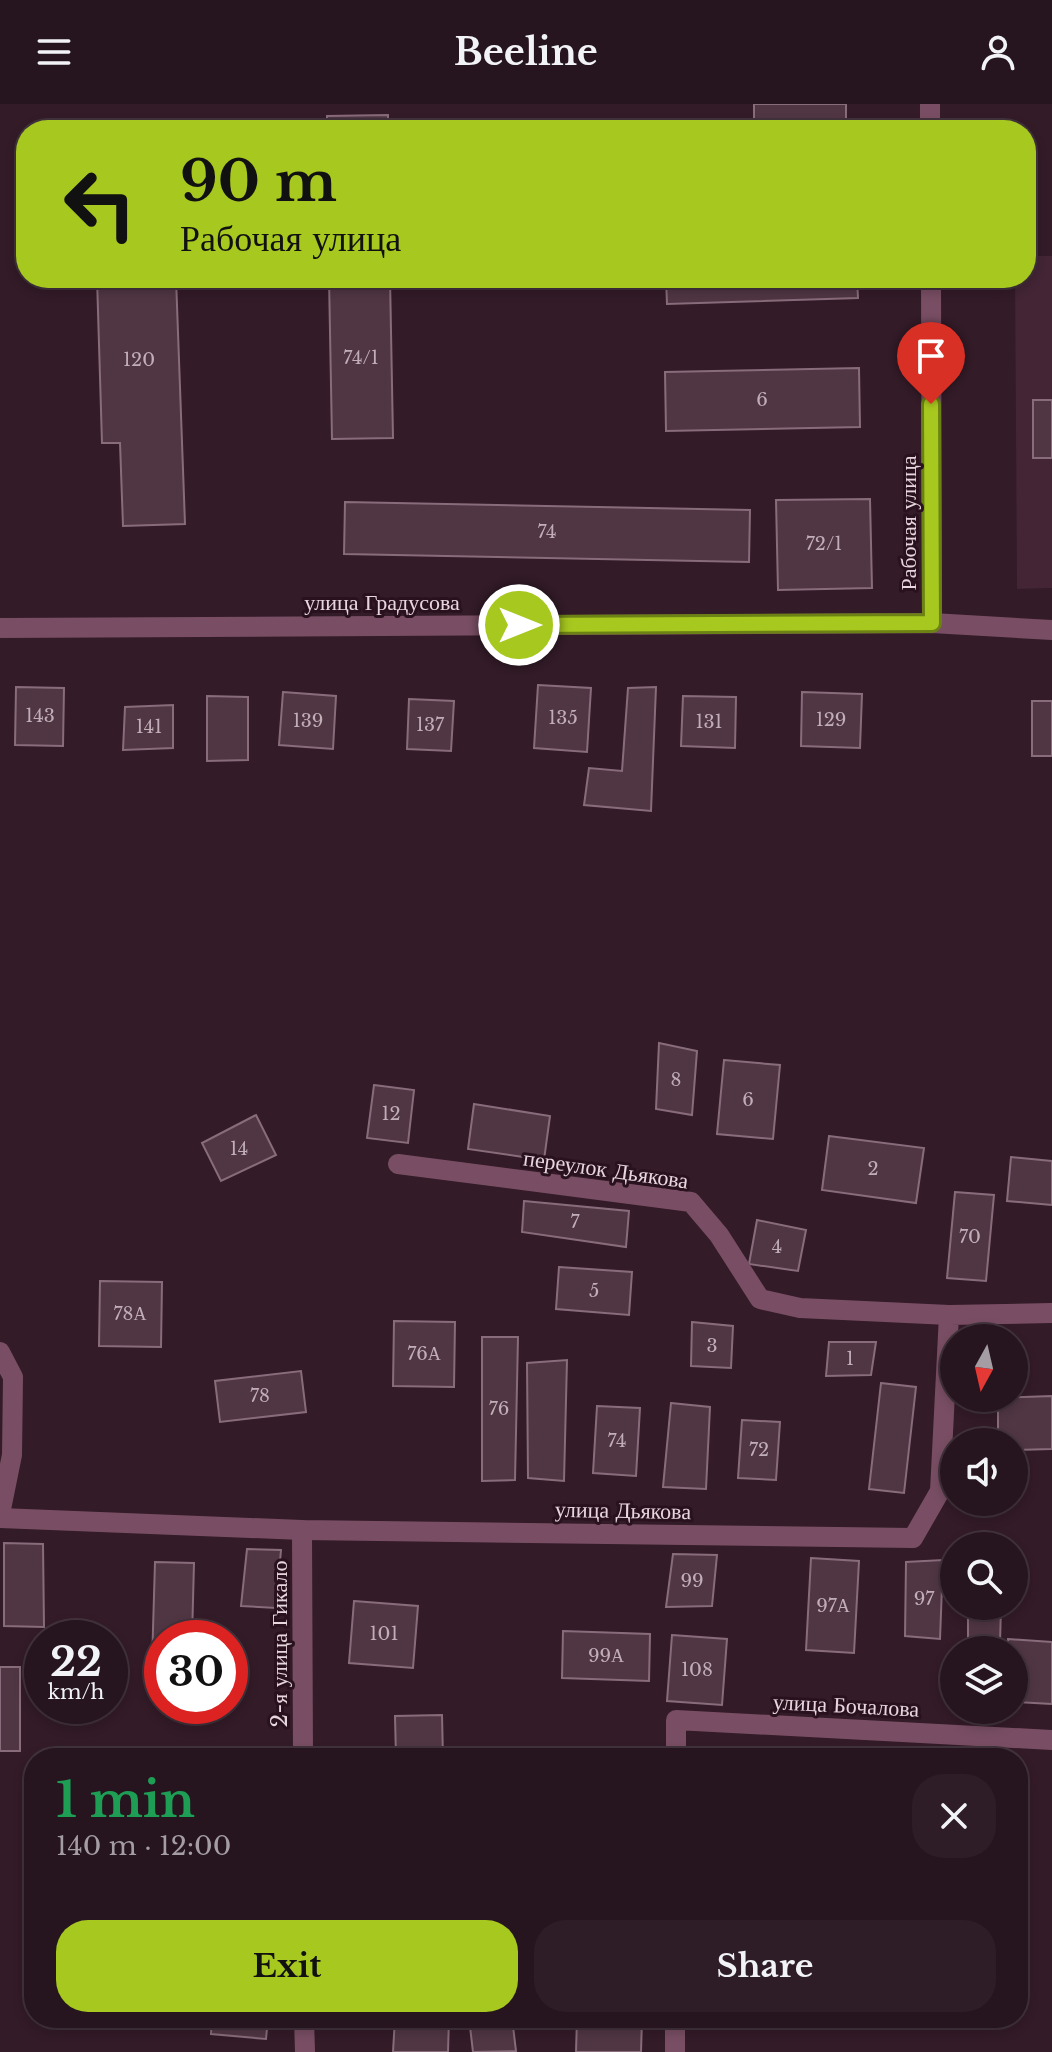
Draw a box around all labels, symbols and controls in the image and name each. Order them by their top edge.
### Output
icon: menu [32,30,76,74]
text: Beeline [454,30,598,75]
icon: person [976,30,1020,74]
text: 90 m [180,147,337,216]
icon: left [48,152,152,256]
text: Рабочая улица [180,216,401,261]
pin [897,322,965,404]
icon: arrive [909,334,953,378]
house number: 74/1 [343,347,379,369]
house number: 120 [123,349,155,371]
house number: 6 [756,389,768,411]
street label: Рабочая улица [895,455,922,591]
house number: 74 [537,521,557,543]
house number: 72/1 [806,533,842,555]
position arrow [477,583,561,667]
street label: улица Градусова [304,589,460,616]
house number: 143 [25,705,55,727]
house number: 135 [548,707,578,729]
house number: 129 [816,709,846,731]
house number: 139 [293,710,323,732]
house number: 131 [695,711,723,733]
house number: 137 [416,714,445,736]
house number: 141 [136,716,162,738]
house number: 8 [671,1069,681,1091]
house number: 6 [742,1089,754,1111]
house number: 12 [381,1103,401,1125]
house number: 14 [230,1138,248,1160]
street label: переулок Дьякова [522,1145,690,1194]
house number: 2 [867,1158,879,1180]
house number: 7 [570,1211,580,1233]
house number: 70 [959,1226,981,1248]
house number: 4 [772,1236,782,1258]
house number: 5 [589,1280,599,1302]
house number: 78А [114,1303,146,1325]
north arrow [940,1324,1028,1412]
map controls [940,1324,1028,1724]
house number: 3 [706,1335,718,1357]
house number: 76А [407,1343,441,1365]
house number: 1 [846,1348,854,1370]
house number: 78 [250,1385,270,1407]
house number: 76 [489,1398,509,1420]
button: sound [940,1428,1028,1516]
house number: 74 [607,1430,627,1452]
house number: 72 [749,1439,769,1461]
street label: улица Дьякова [555,1496,692,1525]
button: search [940,1532,1028,1620]
street label: 2-я улица Гикало [266,1561,293,1727]
house number: 99 [680,1570,704,1592]
house number: 97 [914,1588,935,1610]
house number: 97А [816,1595,850,1617]
speed limit sign: 30 [144,1620,248,1724]
house number: 101 [370,1623,398,1645]
button: layers [940,1636,1028,1724]
text: 22 [50,1637,102,1687]
house number: 99А [588,1645,624,1667]
house number: 108 [681,1659,713,1681]
text: km/h [48,1680,104,1704]
street label: улица Бочалова [772,1688,920,1723]
text: 1 min [56,1770,195,1830]
button: close [912,1774,996,1858]
text: 140 m · 12:00 [56,1830,231,1862]
button: Exit [56,1920,518,2012]
button: Share [534,1920,996,2012]

